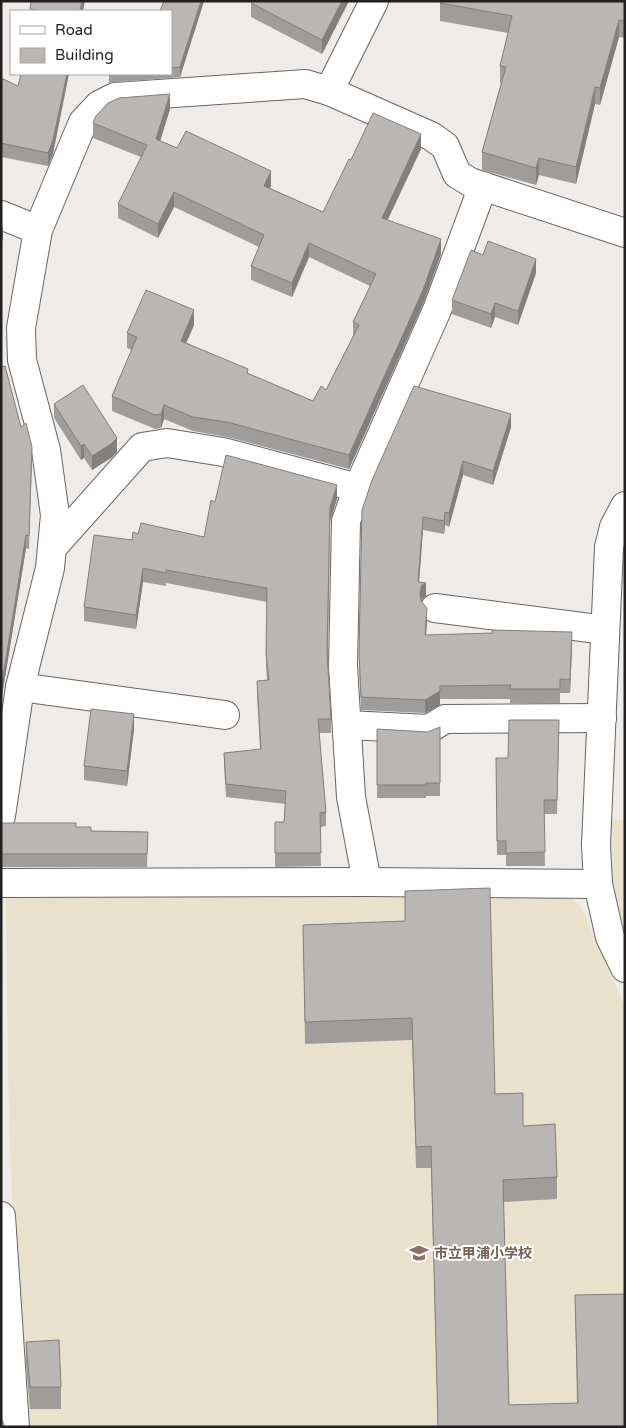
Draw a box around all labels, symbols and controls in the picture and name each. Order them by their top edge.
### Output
legend [10,10,172,75]
text: Road [55,21,93,39]
text: Building [55,46,114,64]
school or university icon: 市立甲浦小学校 [408,1242,430,1264]
place label: 市立甲浦小学校 [434,1245,532,1262]

